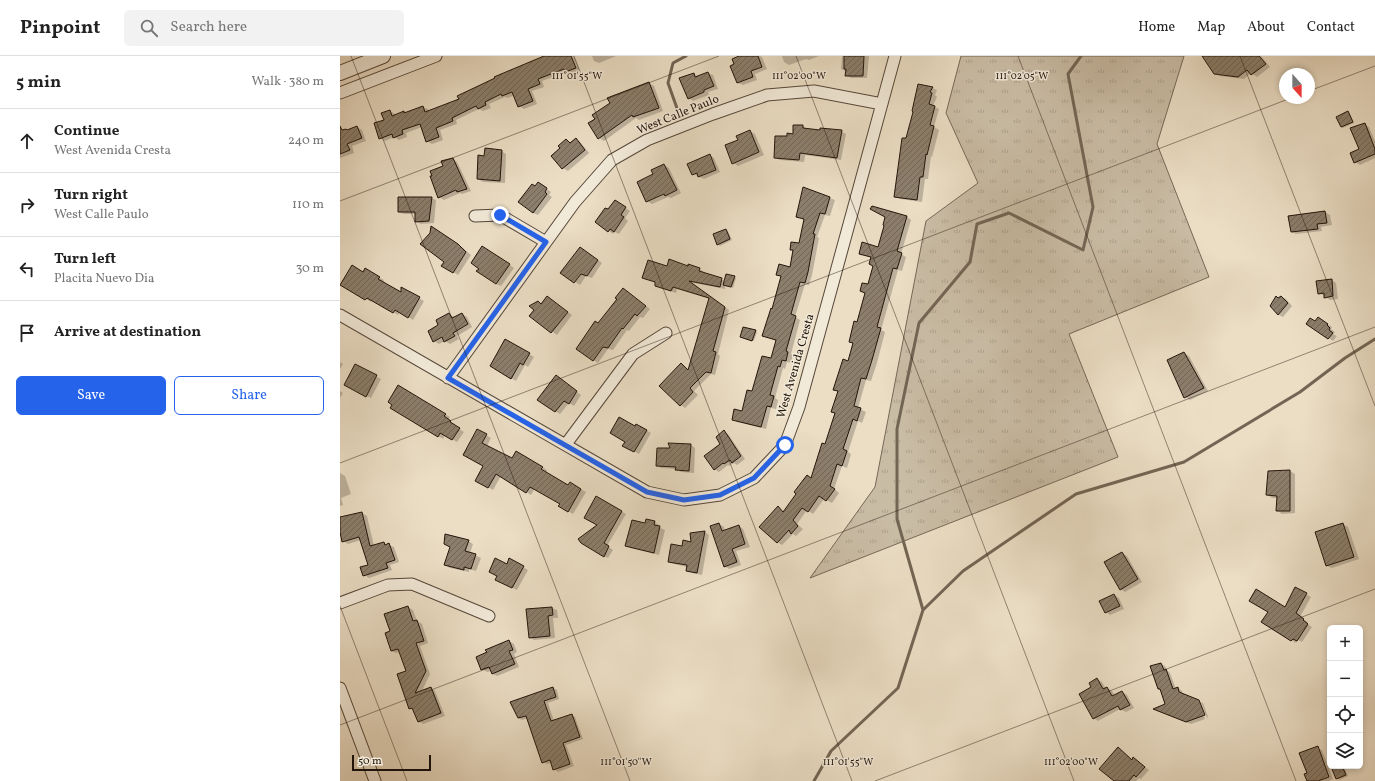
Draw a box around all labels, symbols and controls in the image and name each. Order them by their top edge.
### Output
search box [124,10,404,46]
text: Pinpoint [20,15,100,41]
icon: search [138,17,160,39]
text: Search here [170,17,247,38]
text: Home [1138,18,1175,37]
text: Map [1197,18,1225,37]
text: About [1247,18,1285,37]
text: Contact [1307,18,1355,37]
north arrow [1279,68,1315,104]
text: 111°01'55"W [552,69,602,83]
text: 111°02'00"W [772,69,826,83]
text: 111°02'05"W [996,69,1048,83]
text: 5 min [16,71,61,94]
text: Walk · 380 m [251,73,324,91]
street label: West Calle Paulo [635,91,721,139]
text: Continue [54,121,119,142]
icon: ahead [16,130,38,152]
text: 240 m [288,132,324,150]
text: West Avenida Cresta [54,142,171,160]
text: Turn right [54,185,128,206]
icon: right [16,194,38,216]
text: 110 m [292,196,324,214]
text: West Calle Paulo [54,206,149,224]
route end [491,206,509,224]
text: Turn left [54,249,116,270]
icon: left [16,258,38,280]
text: 30 m [296,260,324,278]
text: Placita Nuevo Dia [54,270,154,288]
street label: West Avenida Cresta [773,312,819,420]
icon: arrive [16,322,38,344]
text: Arrive at destination [54,322,201,343]
button: Save [16,376,166,415]
button: Share [174,376,324,415]
route start [776,436,794,454]
map controls [1327,625,1363,769]
button: + [1327,625,1363,661]
button: − [1327,661,1363,697]
button: locate [1327,697,1363,733]
button: layers [1327,733,1363,769]
scale bar [352,753,431,772]
text: 50 m [358,754,382,769]
text: 111°01'50"W [600,755,652,769]
text: 111°01'55"W [823,755,873,769]
text: 111°02'00"W [1044,755,1098,769]

